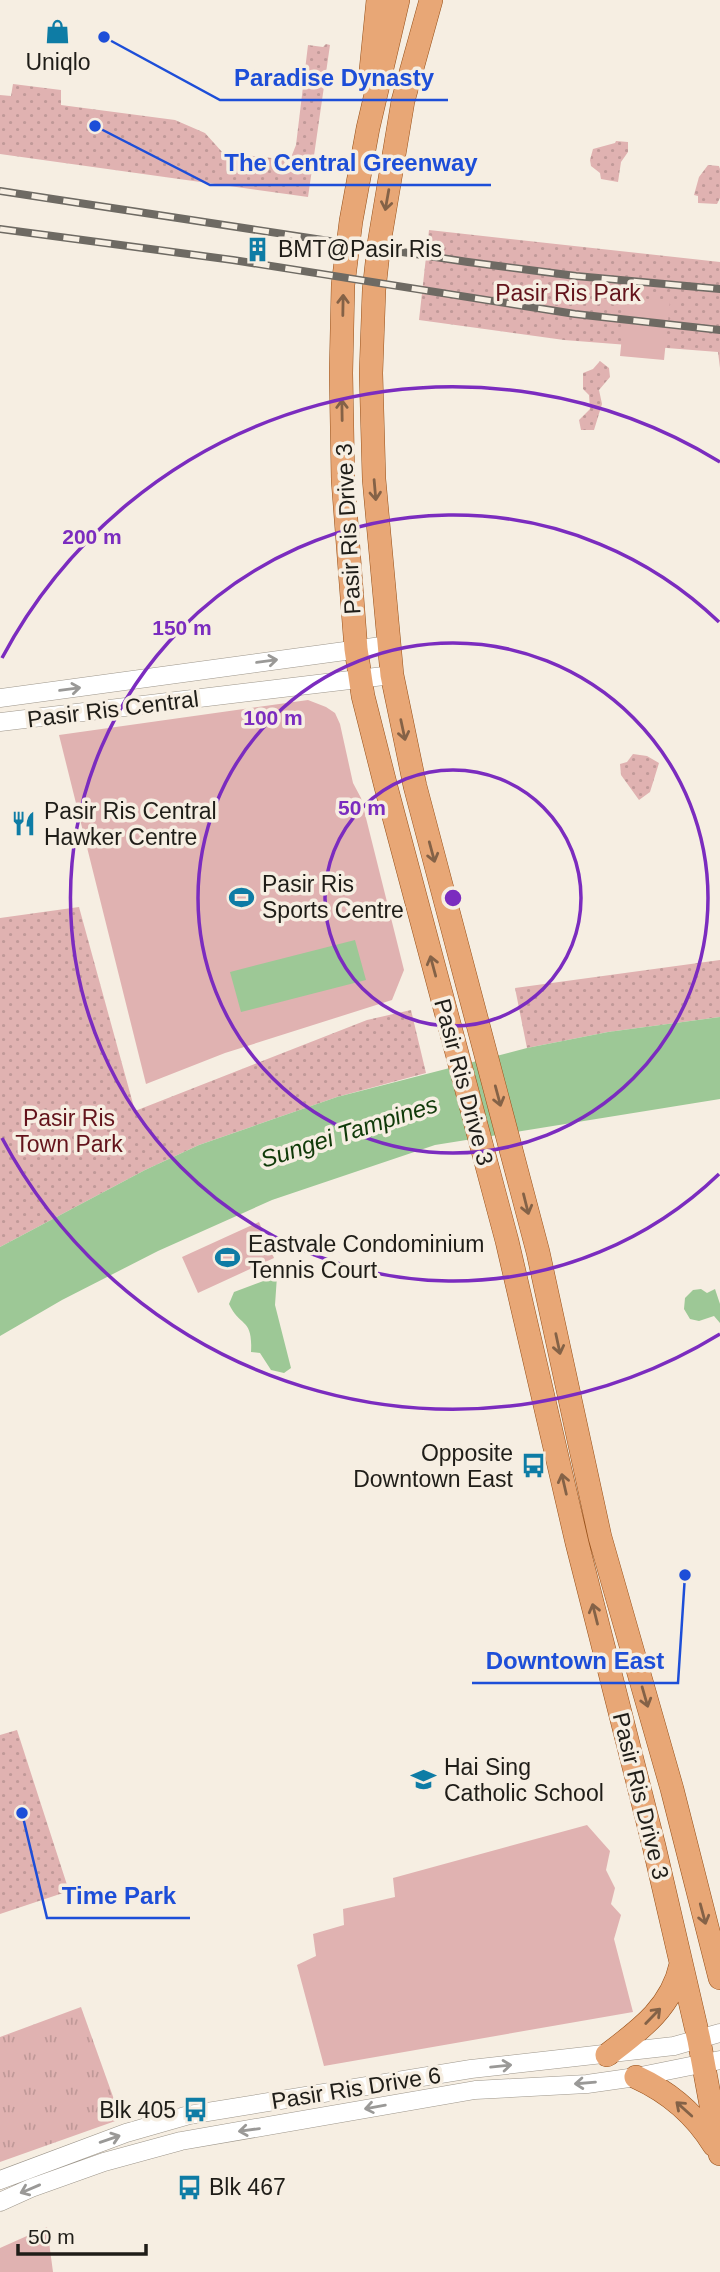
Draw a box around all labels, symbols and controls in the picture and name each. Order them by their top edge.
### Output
shop icon: Uniqlo [44,18,72,46]
place label: Uniqlo [25,49,91,75]
callout: Paradise Dynasty [220,55,448,100]
text: Paradise Dynasty [234,64,435,91]
callout: The Central Greenway [210,140,491,185]
text: The Central Greenway [224,149,478,176]
one-way arrow [380,188,393,211]
building icon: BMT@Pasir Ris [244,235,272,263]
place label: BMT@Pasir Ris [278,236,442,262]
park label: Pasir Ris Park [495,280,641,306]
one-way arrow [336,294,349,317]
one-way arrow [335,399,349,422]
street label: Pasir Ris Drive 3 [331,443,365,615]
one-way arrow [369,479,382,501]
text: 200 m [62,525,122,548]
text: 150 m [152,616,212,639]
one-way arrow [255,655,278,668]
one-way arrow [58,683,81,696]
street label: Pasir Ris Central [26,686,200,732]
text: 100 m [243,706,303,729]
one-way arrow [396,718,410,741]
text: 50 m [338,796,386,819]
place label: Pasir Ris Central Hawker Centre [44,798,217,850]
restaurant icon: Pasir Ris Central Hawker Centre [10,810,38,838]
one-way arrow [427,840,440,862]
place label: Pasir Ris Sports Centre [262,871,404,923]
sports icon: Pasir Ris Sports Centre [228,883,256,911]
centre of rings [441,886,465,910]
one-way arrow [426,956,439,978]
street label: Pasir Ris Drive 3 [429,996,499,1168]
one-way arrow [492,1085,505,1107]
water label: Sungei Tampines [257,1090,441,1173]
park label: Pasir Ris Town Park [15,1105,123,1157]
one-way arrow [520,1192,533,1215]
place label: Eastvale Condominium Tennis Court [248,1231,485,1283]
sports icon: Eastvale Condominium Tennis Court [214,1243,242,1271]
one-way arrow [552,1332,566,1355]
place label: Opposite Downtown East [353,1440,514,1492]
bus stop icon: Opposite Downtown East [519,1452,547,1480]
one-way arrow [556,1473,570,1496]
one-way arrow [588,1603,601,1626]
callout: Downtown East [472,1638,678,1683]
text: Downtown East [486,1647,664,1674]
one-way arrow [640,1686,653,1708]
street label: Pasir Ris Drive 3 [608,1710,674,1882]
place label: Hai Sing Catholic School [444,1754,604,1806]
school or university icon: Hai Sing Catholic School [410,1766,438,1794]
callout: Time Park [47,1873,190,1918]
text: Time Park [62,1882,177,1909]
one-way arrow [698,1903,711,1925]
one-way arrow [645,2008,662,2025]
one-way arrow [490,2059,512,2072]
street label: Pasir Ris Drive 6 [269,2062,443,2114]
one-way arrow [574,2077,597,2090]
bus stop icon: Blk 405 [182,2096,210,2124]
place label: Blk 405 [99,2097,176,2123]
one-way arrow [676,2100,693,2117]
one-way arrow [364,2101,387,2114]
one-way arrow [238,2124,261,2137]
one-way arrow [98,2132,120,2144]
bus stop icon: Blk 467 [175,2173,203,2201]
place label: Blk 467 [209,2174,286,2200]
one-way arrow [20,2183,41,2196]
scale bar [18,2212,145,2256]
text: 50 m [28,2225,75,2248]

